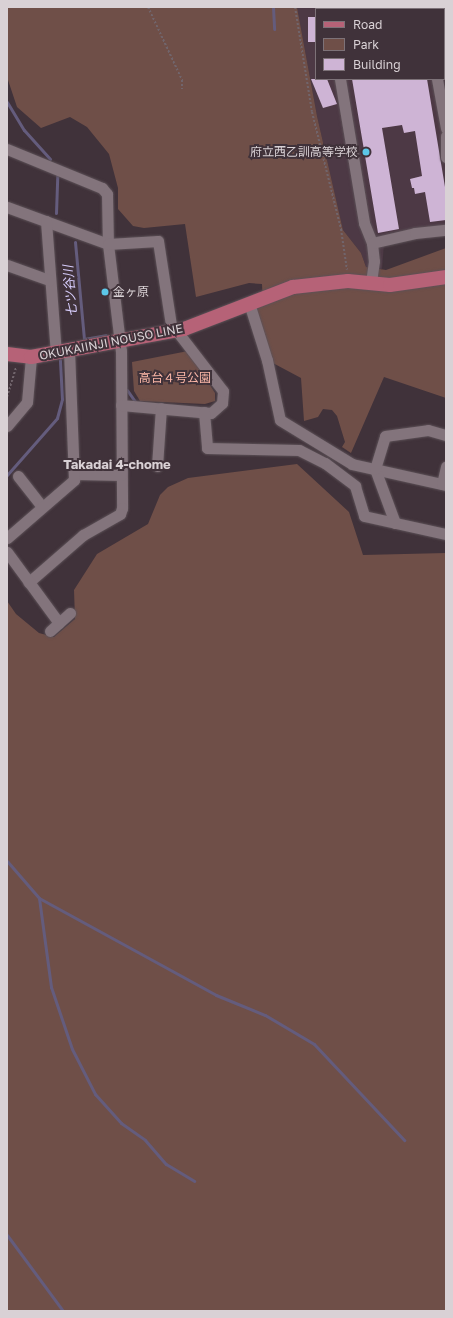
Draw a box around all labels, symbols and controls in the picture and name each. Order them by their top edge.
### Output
legend [315,8,445,80]
text: Road [353,17,382,32]
text: Park [353,37,379,52]
text: Building [353,57,401,72]
place label: 府立西乙訓高等学校 [250,145,358,159]
marker: 府立西乙訓高等学校 [361,147,371,157]
water label: 七ツ谷川 [60,264,80,318]
place label: 金ヶ原 [113,285,149,299]
marker: 金ヶ原 [100,287,110,297]
street label: OKUKAIINJI NOUSO LINE [38,321,184,363]
park label: 高台４号公園 [139,371,211,385]
district label: Takadai 4-chome [63,456,171,472]

